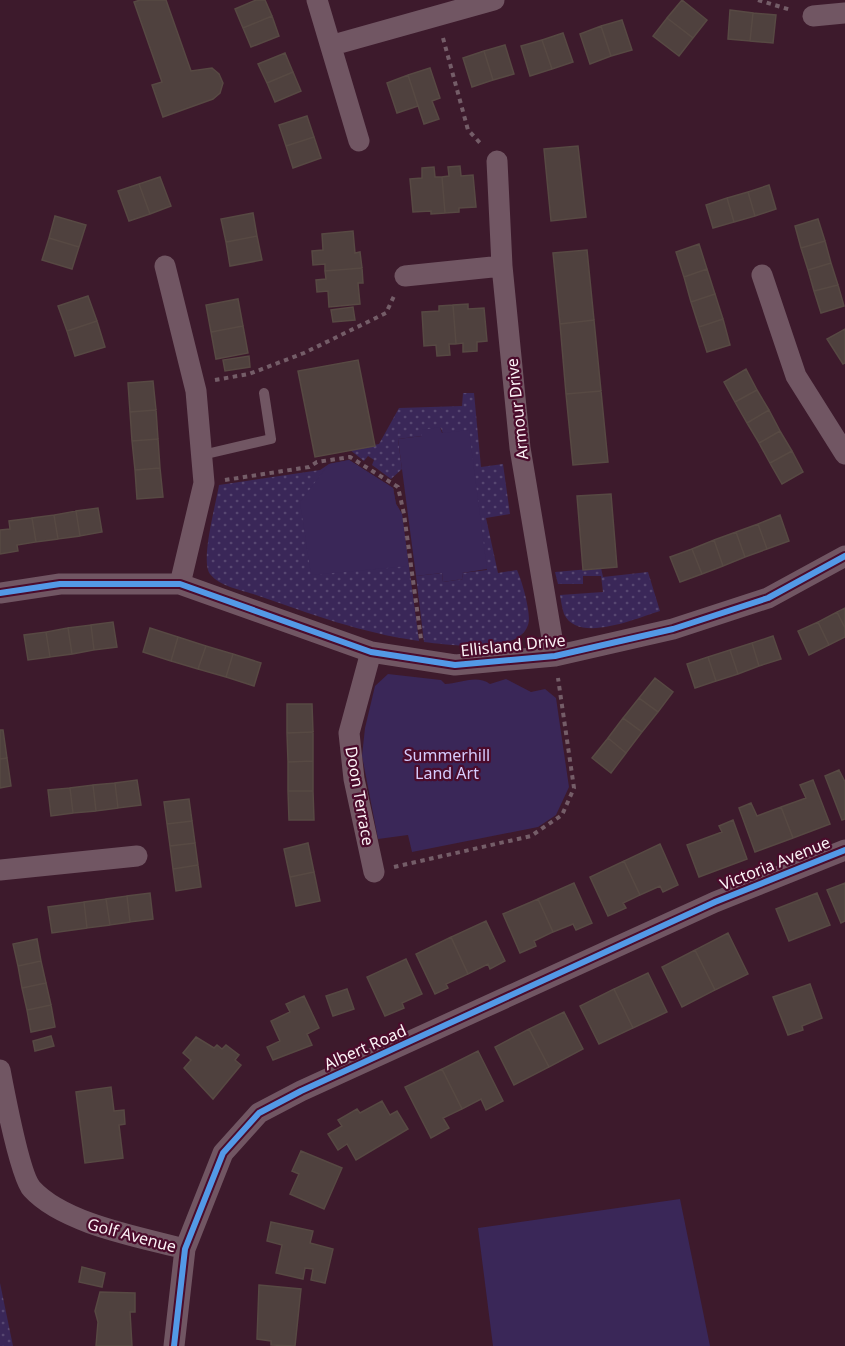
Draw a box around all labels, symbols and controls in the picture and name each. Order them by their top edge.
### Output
street label: Armour Drive [501,357,533,461]
street label: Ellisland Drive [459,629,567,661]
park label: Summerhill Land Art [404,744,490,784]
street label: Doon Terrace [340,745,380,847]
street label: Victoria Avenue [717,831,833,895]
street label: Albert Road [320,1019,410,1075]
street label: Golf Avenue [85,1213,179,1257]

